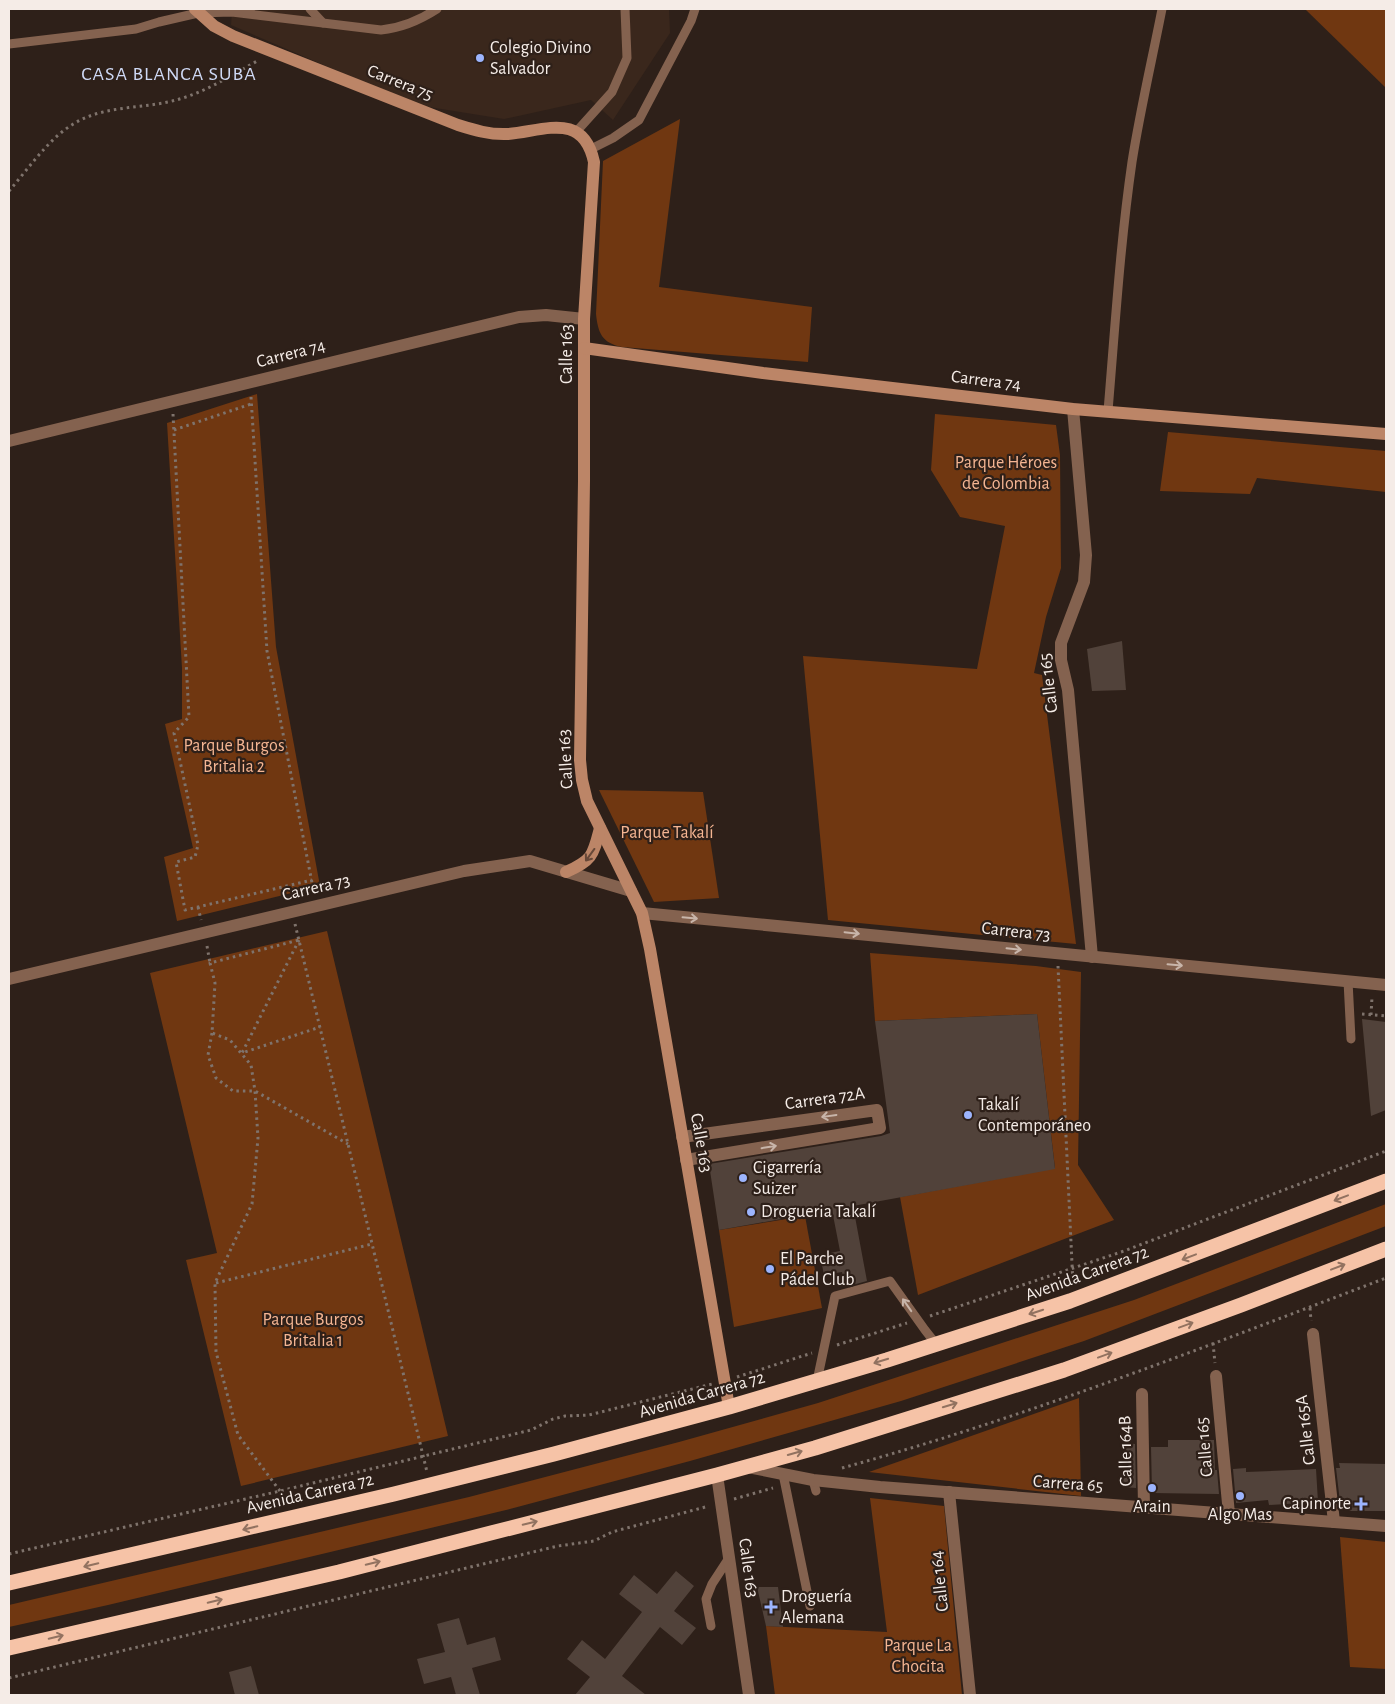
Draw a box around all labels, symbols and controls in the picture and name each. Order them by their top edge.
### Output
place label: Colegio Divino Salvador [490,39,592,78]
marker: Colegio Divino Salvador [474,52,486,64]
street label: Carrera 75 [364,62,436,104]
district label: CASA BLANCA SUBA [81,64,257,84]
street label: Calle 163 [558,324,576,384]
street label: Carrera 74 [255,337,328,371]
street label: Carrera 74 [950,368,1022,394]
park label: Parque Héroes de Colombia [955,454,1057,493]
street label: Calle 165 [1036,652,1062,714]
street label: Calle 163 [555,729,577,789]
park label: Parque Burgos Britalia 2 [183,737,285,776]
park label: Parque Takalí [620,824,714,842]
one-way arrow [585,848,595,862]
street label: Carrera 73 [280,871,352,905]
one-way arrow [682,913,698,923]
street label: Carrera 73 [981,919,1051,945]
one-way arrow [844,929,860,938]
one-way arrow [1005,944,1021,954]
one-way arrow [1167,960,1183,970]
street label: Carrera 72A [784,1084,867,1114]
place label: Takalí Contemporáneo [978,1096,1091,1135]
marker: Takalí Contemporáneo [962,1109,974,1121]
street label: Calle 163 [687,1112,715,1174]
one-way arrow [821,1112,837,1122]
one-way arrow [760,1141,776,1151]
place label: Cigarrería Suizer [753,1159,822,1198]
marker: Cigarrería Suizer [737,1172,749,1184]
one-way arrow [1334,1194,1349,1204]
place label: Drogueria Takalí [761,1203,877,1221]
marker: Drogueria Takalí [745,1206,757,1218]
street label: Avenida Carrera 72 [1023,1243,1151,1305]
place label: El Parche Pádel Club [780,1250,854,1289]
one-way arrow [1182,1252,1197,1262]
one-way arrow [1330,1262,1346,1271]
marker: El Parche Pádel Club [764,1263,776,1275]
one-way arrow [902,1298,912,1312]
one-way arrow [1029,1308,1045,1317]
park label: Parque Burgos Britalia 1 [262,1311,364,1350]
one-way arrow [1178,1320,1194,1329]
one-way arrow [1096,1350,1112,1359]
one-way arrow [874,1357,890,1367]
street label: Avenida Carrera 72 [637,1368,767,1422]
street label: Calle 165A [1293,1393,1319,1466]
one-way arrow [942,1400,958,1410]
street label: Calle 164B [1116,1415,1136,1487]
street label: Calle 165 [1193,1416,1217,1478]
one-way arrow [787,1448,803,1458]
street label: Avenida Carrera 72 [245,1471,375,1517]
street label: Carrera 65 [1032,1473,1104,1495]
marker: Arain [1146,1482,1158,1494]
marker: Algo Mas [1234,1490,1246,1502]
place label: Capinorte [1282,1495,1351,1513]
place label: Arain [1133,1498,1171,1516]
marker: Capinorte [1355,1498,1367,1510]
place label: Algo Mas [1208,1506,1272,1524]
one-way arrow [522,1518,538,1527]
one-way arrow [242,1524,258,1533]
street label: Calle 163 [735,1537,761,1599]
street label: Calle 164 [928,1549,952,1612]
one-way arrow [364,1558,380,1567]
one-way arrow [84,1561,100,1570]
place label: Droguería Alemana [781,1588,852,1627]
one-way arrow [206,1596,222,1605]
marker: Droguería Alemana [765,1601,777,1613]
one-way arrow [48,1632,64,1642]
park label: Parque La Chocita [884,1637,952,1676]

